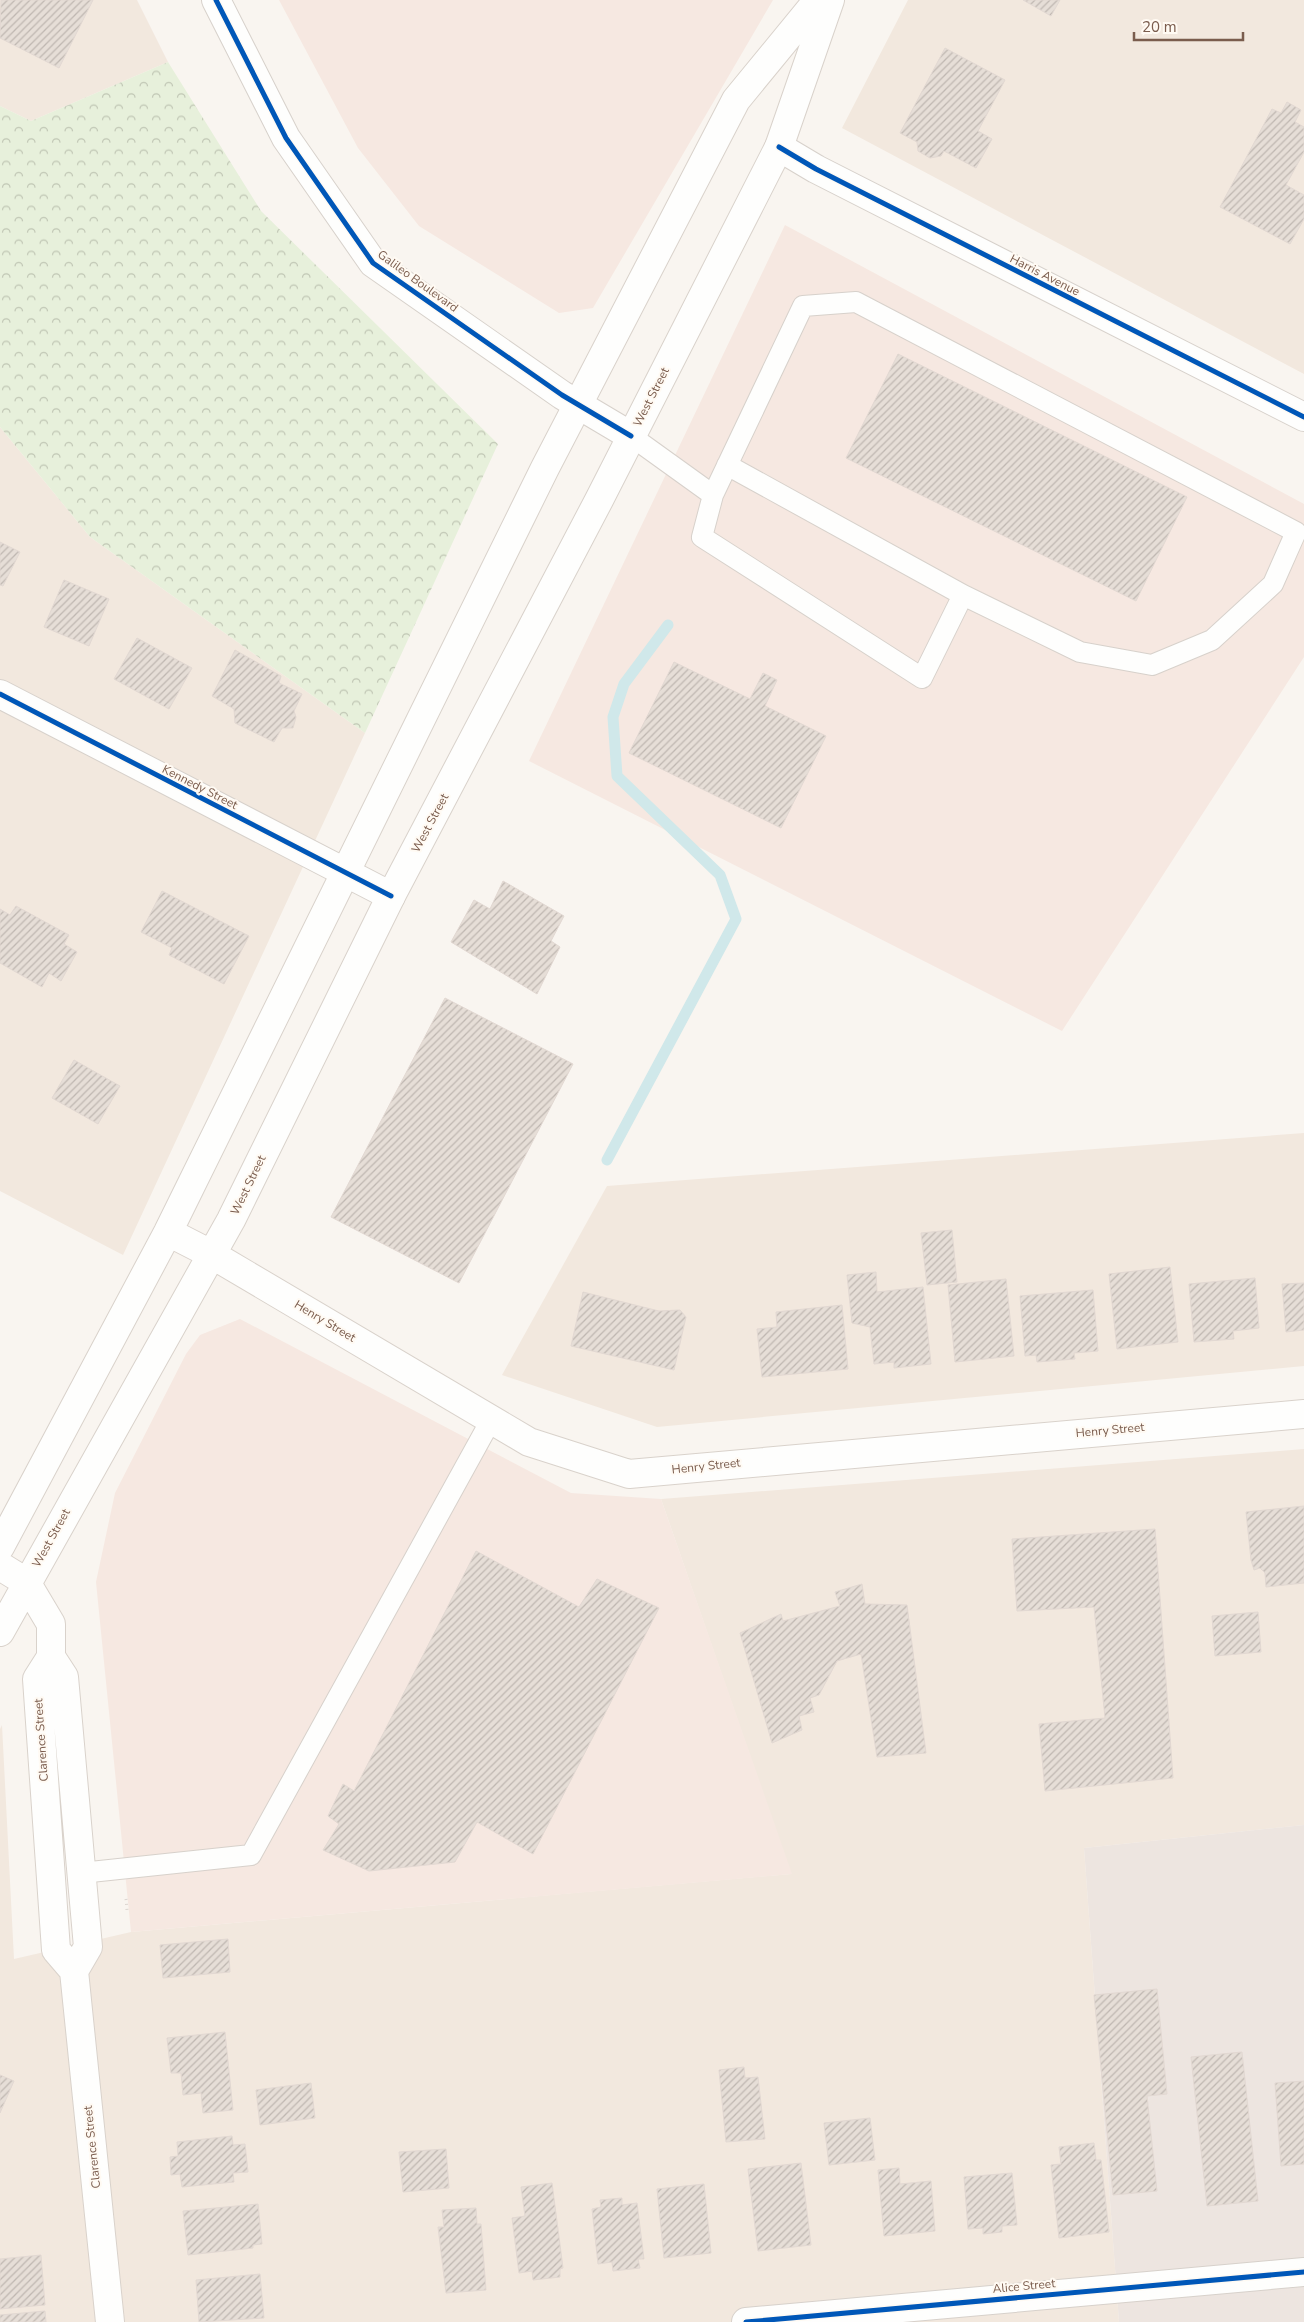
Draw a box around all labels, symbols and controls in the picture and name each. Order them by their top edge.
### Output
scale bar [1134,10,1243,42]
text: 20 m [1142,17,1177,37]
street label: Galileo Boulevard [374,246,462,316]
street label: Harris Avenue [1007,250,1083,300]
street label: West Street [629,364,673,429]
street label: Kennedy Street [159,761,241,813]
street label: West Street [408,790,453,855]
street label: West Street [227,1152,270,1218]
street label: Henry Street [291,1296,359,1346]
street label: Henry Street [1075,1419,1146,1441]
street label: Henry Street [671,1454,742,1478]
street label: West Street [28,1505,74,1570]
street label: Clarence Street [30,1697,52,1782]
street label: Clarence Street [80,2104,104,2189]
street label: Alice Street [992,2275,1057,2297]

